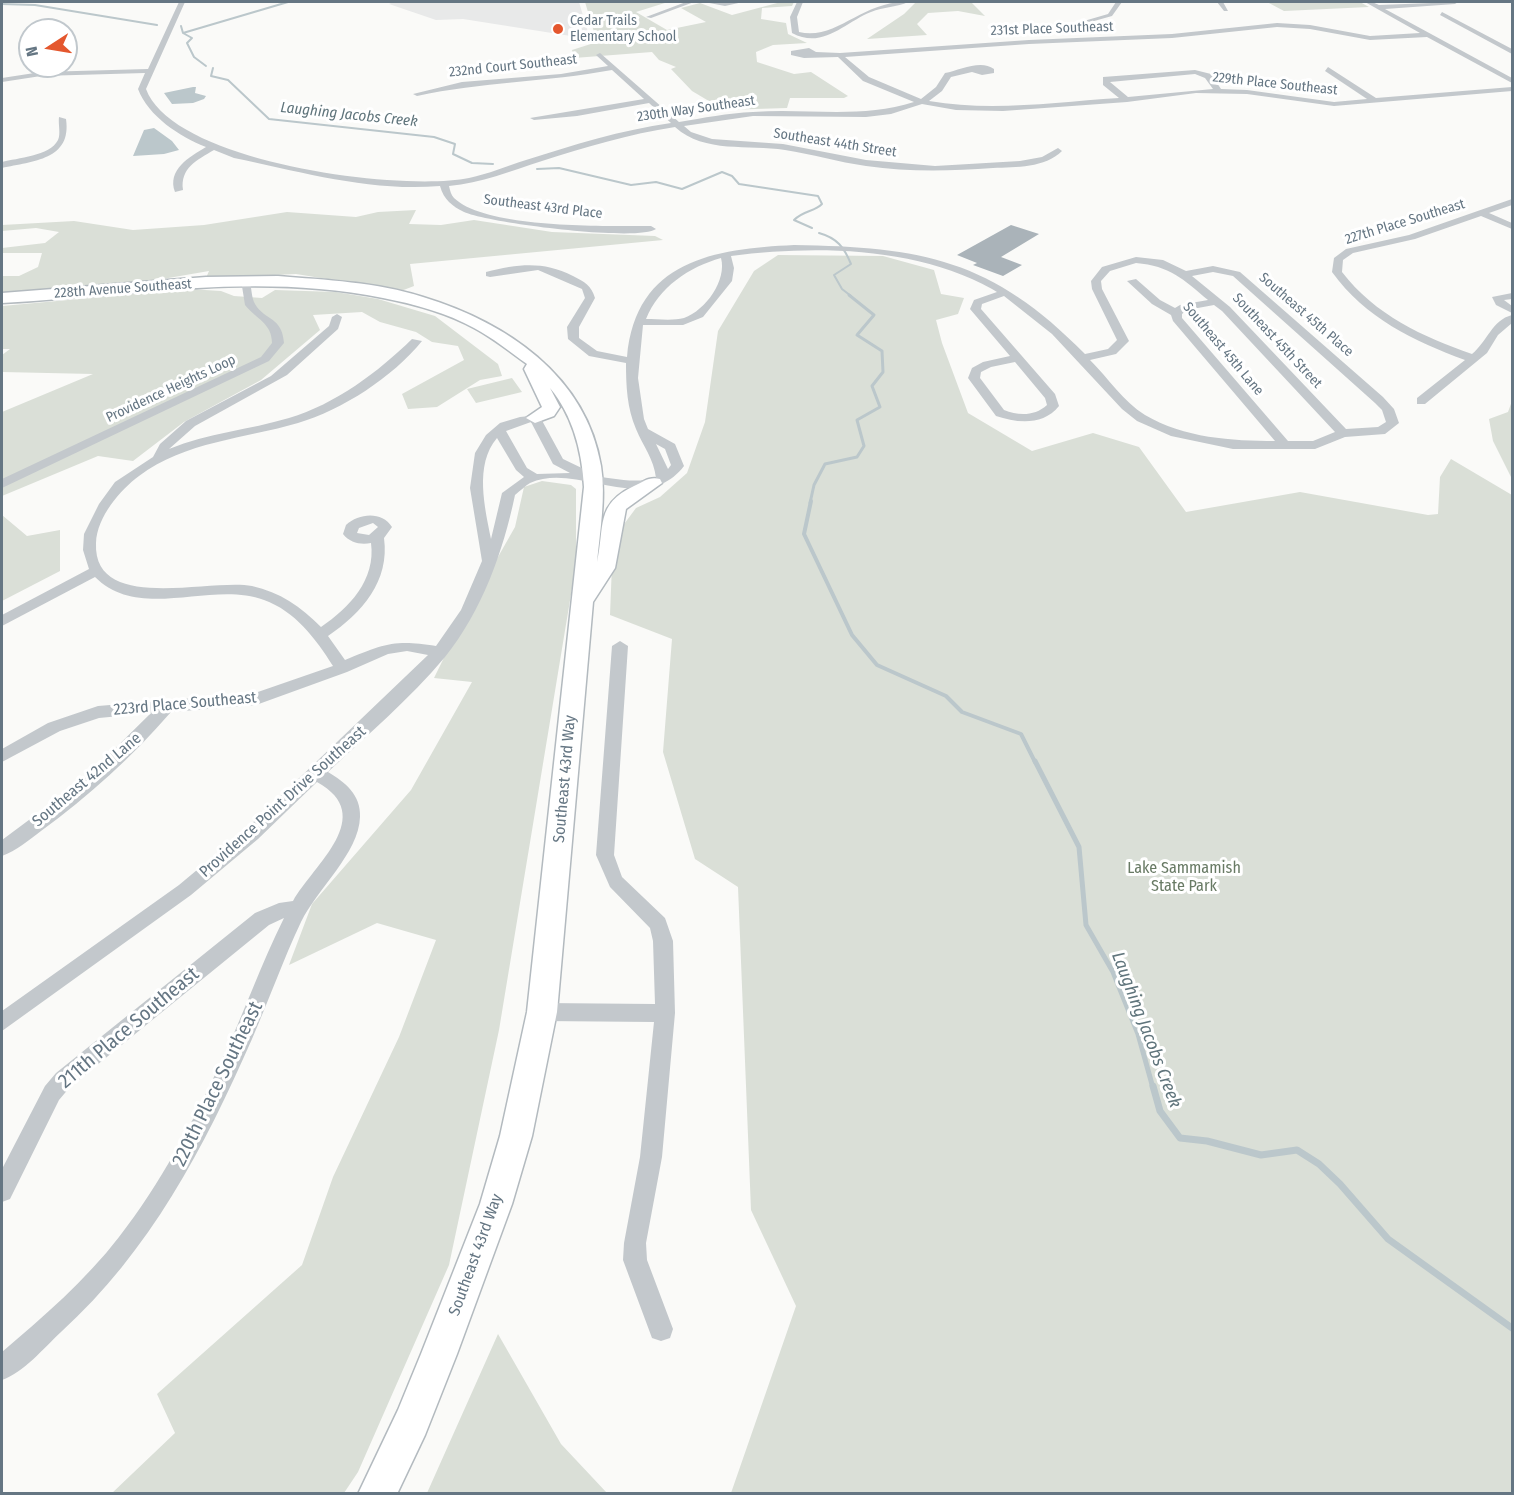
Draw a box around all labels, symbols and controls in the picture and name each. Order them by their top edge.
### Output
place label: Cedar Trails Elementary School [570,13,677,46]
north arrow [18,18,78,78]
street label: 231st Place Southeast [990,18,1114,40]
marker: Cedar Trails Elementary School [551,22,565,36]
text: N [22,45,42,58]
street label: 232nd Court Southeast [448,51,578,81]
street label: 229th Place Southeast [1212,69,1338,99]
street label: 230th Way Southeast [636,92,756,126]
water label: Laughing Jacobs Creek [280,99,418,131]
street label: Southeast 44th Street [772,125,898,161]
street label: Southeast 43rd Place [483,191,603,223]
street label: 227th Place Southeast [1343,196,1467,248]
street label: Southeast 45th Place [1255,269,1357,361]
street label: 228th Avenue Southeast [54,276,192,302]
street label: Southeast 45th Street [1229,290,1325,392]
street label: Southeast 45th Lane [1179,299,1267,399]
street label: Providence Heights Loop [103,352,239,426]
street label: 223rd Place Southeast [113,688,257,720]
street label: Southeast 43rd Way [550,714,580,844]
street label: Providence Point Drive Southeast [196,722,370,882]
street label: Southeast 42nd Lane [29,729,145,831]
park label: Lake Sammamish State Park [1127,859,1241,897]
water label: Laughing Jacobs Creek [1106,949,1186,1111]
street label: 211th Place Southeast [54,962,204,1094]
street label: 220th Place Southeast [168,998,268,1170]
street label: Southeast 43rd Way [445,1192,507,1318]

